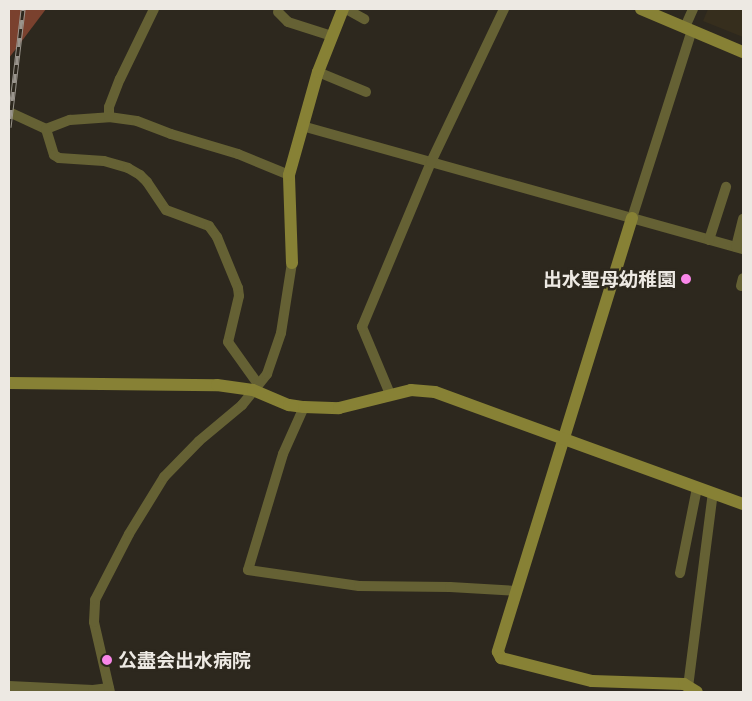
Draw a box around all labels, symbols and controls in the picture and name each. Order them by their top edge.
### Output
place label: 出水聖母幼稚園 [543,268,676,290]
marker: 出水聖母幼稚園 [680,273,692,285]
place label: 公盡会出水病院 [118,649,251,671]
marker: 公盡会出水病院 [100,653,114,667]

